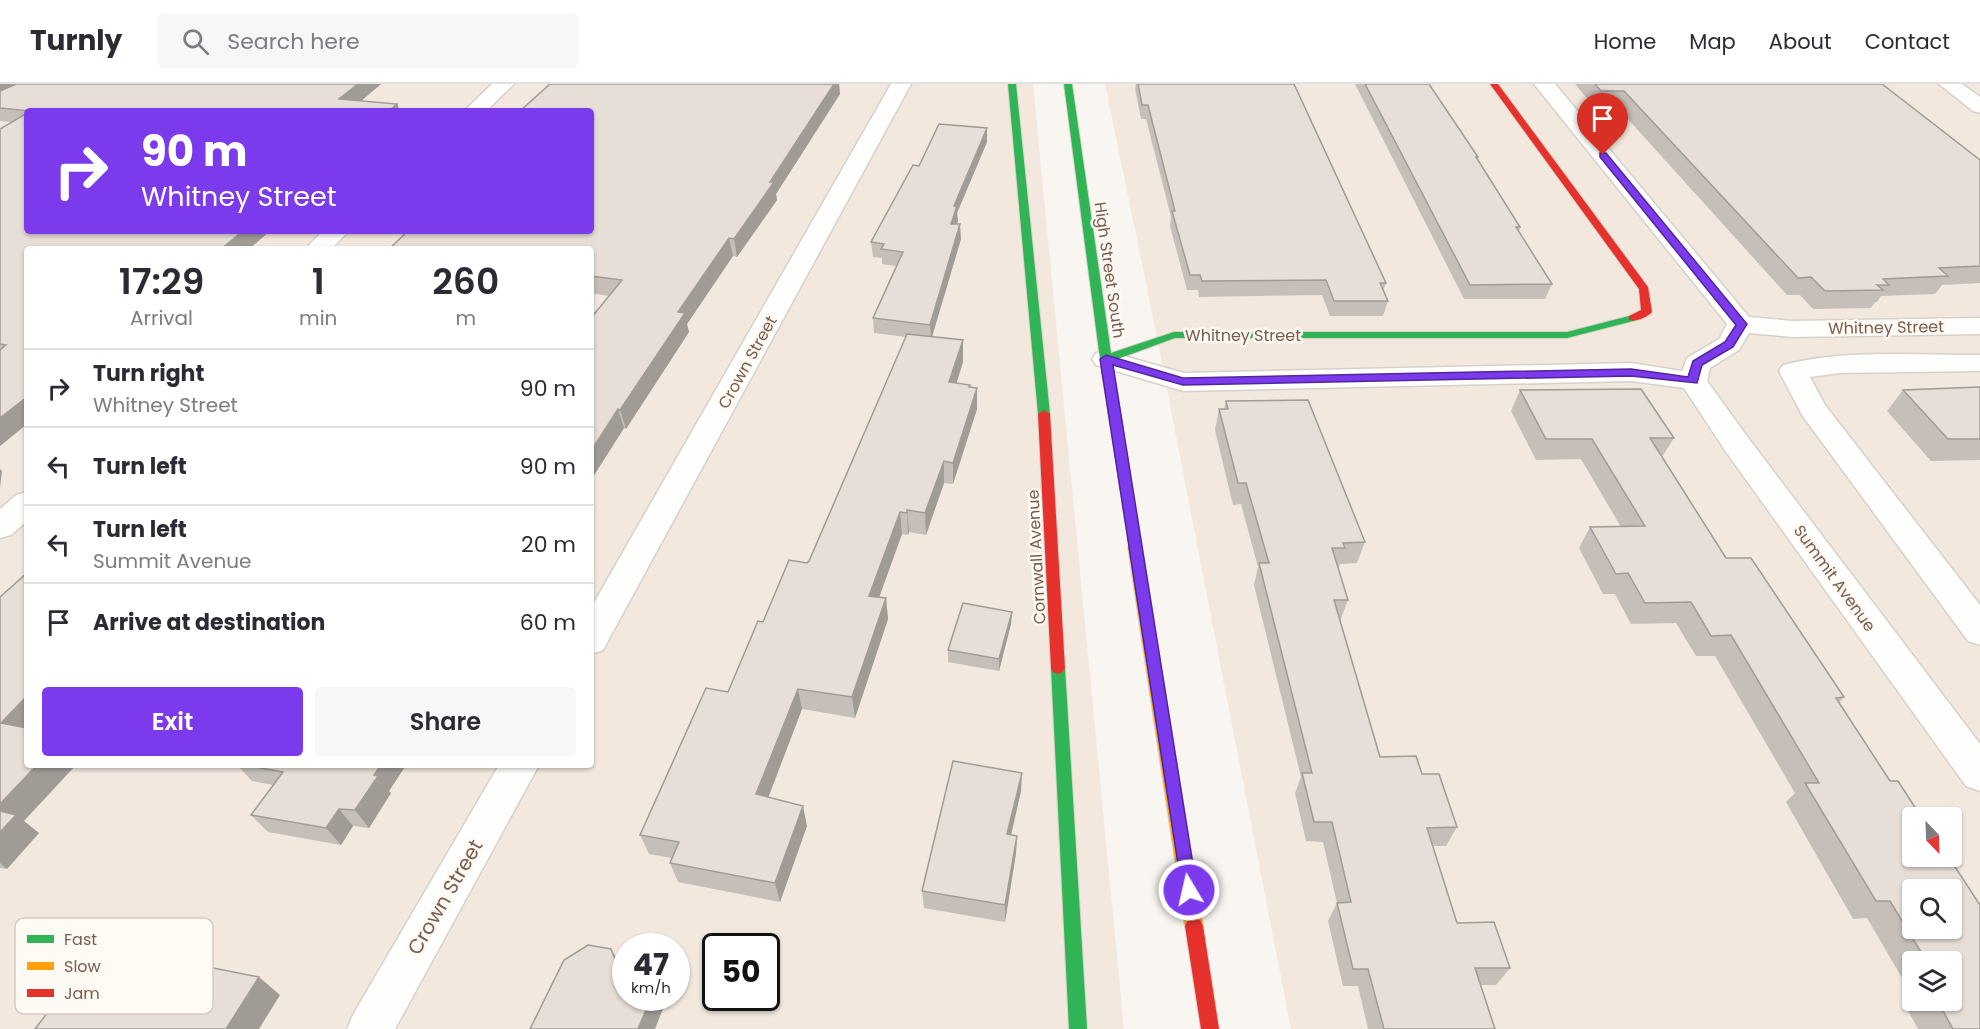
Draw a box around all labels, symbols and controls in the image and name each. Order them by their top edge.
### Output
search box [158,14,578,68]
text: Turnly [30,21,122,60]
icon: search [179,25,212,58]
text: Search here [227,26,360,57]
text: Home [1594,27,1656,56]
text: Map [1689,27,1736,56]
text: About [1769,27,1832,56]
text: Contact [1865,27,1950,56]
pin [1577,93,1628,155]
icon: arrive [1586,102,1619,135]
text: 90 m [141,122,248,181]
icon: right [42,132,120,210]
text: Whitney Street [141,178,337,215]
street label: High Street South [1089,200,1130,340]
text: 17:29 [119,256,204,307]
text: 1 [312,256,325,307]
text: 260 [432,256,499,307]
text: Arrival [130,304,193,332]
text: min [299,304,337,332]
text: m [455,304,476,332]
street label: Crown Street [712,311,783,413]
street label: Whitney Street [1828,315,1944,340]
street label: Whitney Street [1185,324,1301,347]
text: Turn right [93,358,204,389]
icon: right [42,372,75,405]
text: 90 m [520,373,576,404]
text: Whitney Street [93,391,238,419]
icon: left [42,450,75,483]
text: Turn left [93,451,187,482]
text: 90 m [520,451,576,482]
street label: Cornwall Avenue [1021,489,1052,625]
text: Turn left [93,514,187,545]
street label: Summit Avenue [1788,520,1881,636]
icon: left [42,528,75,561]
text: 20 m [521,529,576,560]
text: Summit Avenue [93,547,251,575]
icon: arrive [42,606,75,639]
text: Arrive at destination [93,607,325,638]
text: 60 m [520,607,576,638]
button: Exit [42,687,303,756]
button: Share [315,687,576,756]
north arrow [1902,807,1962,867]
map controls [1902,807,1962,1011]
street label: Crown Street [401,834,489,960]
position arrow [1157,858,1221,922]
button: search [1902,879,1962,939]
legend [15,918,213,1014]
text: Fast [64,928,97,951]
speed limit sign: 50 [702,933,780,1011]
text: 47 [633,943,669,986]
button: layers [1902,951,1962,1011]
text: Slow [64,955,101,978]
text: km/h [631,977,671,998]
text: Jam [64,982,100,1005]

